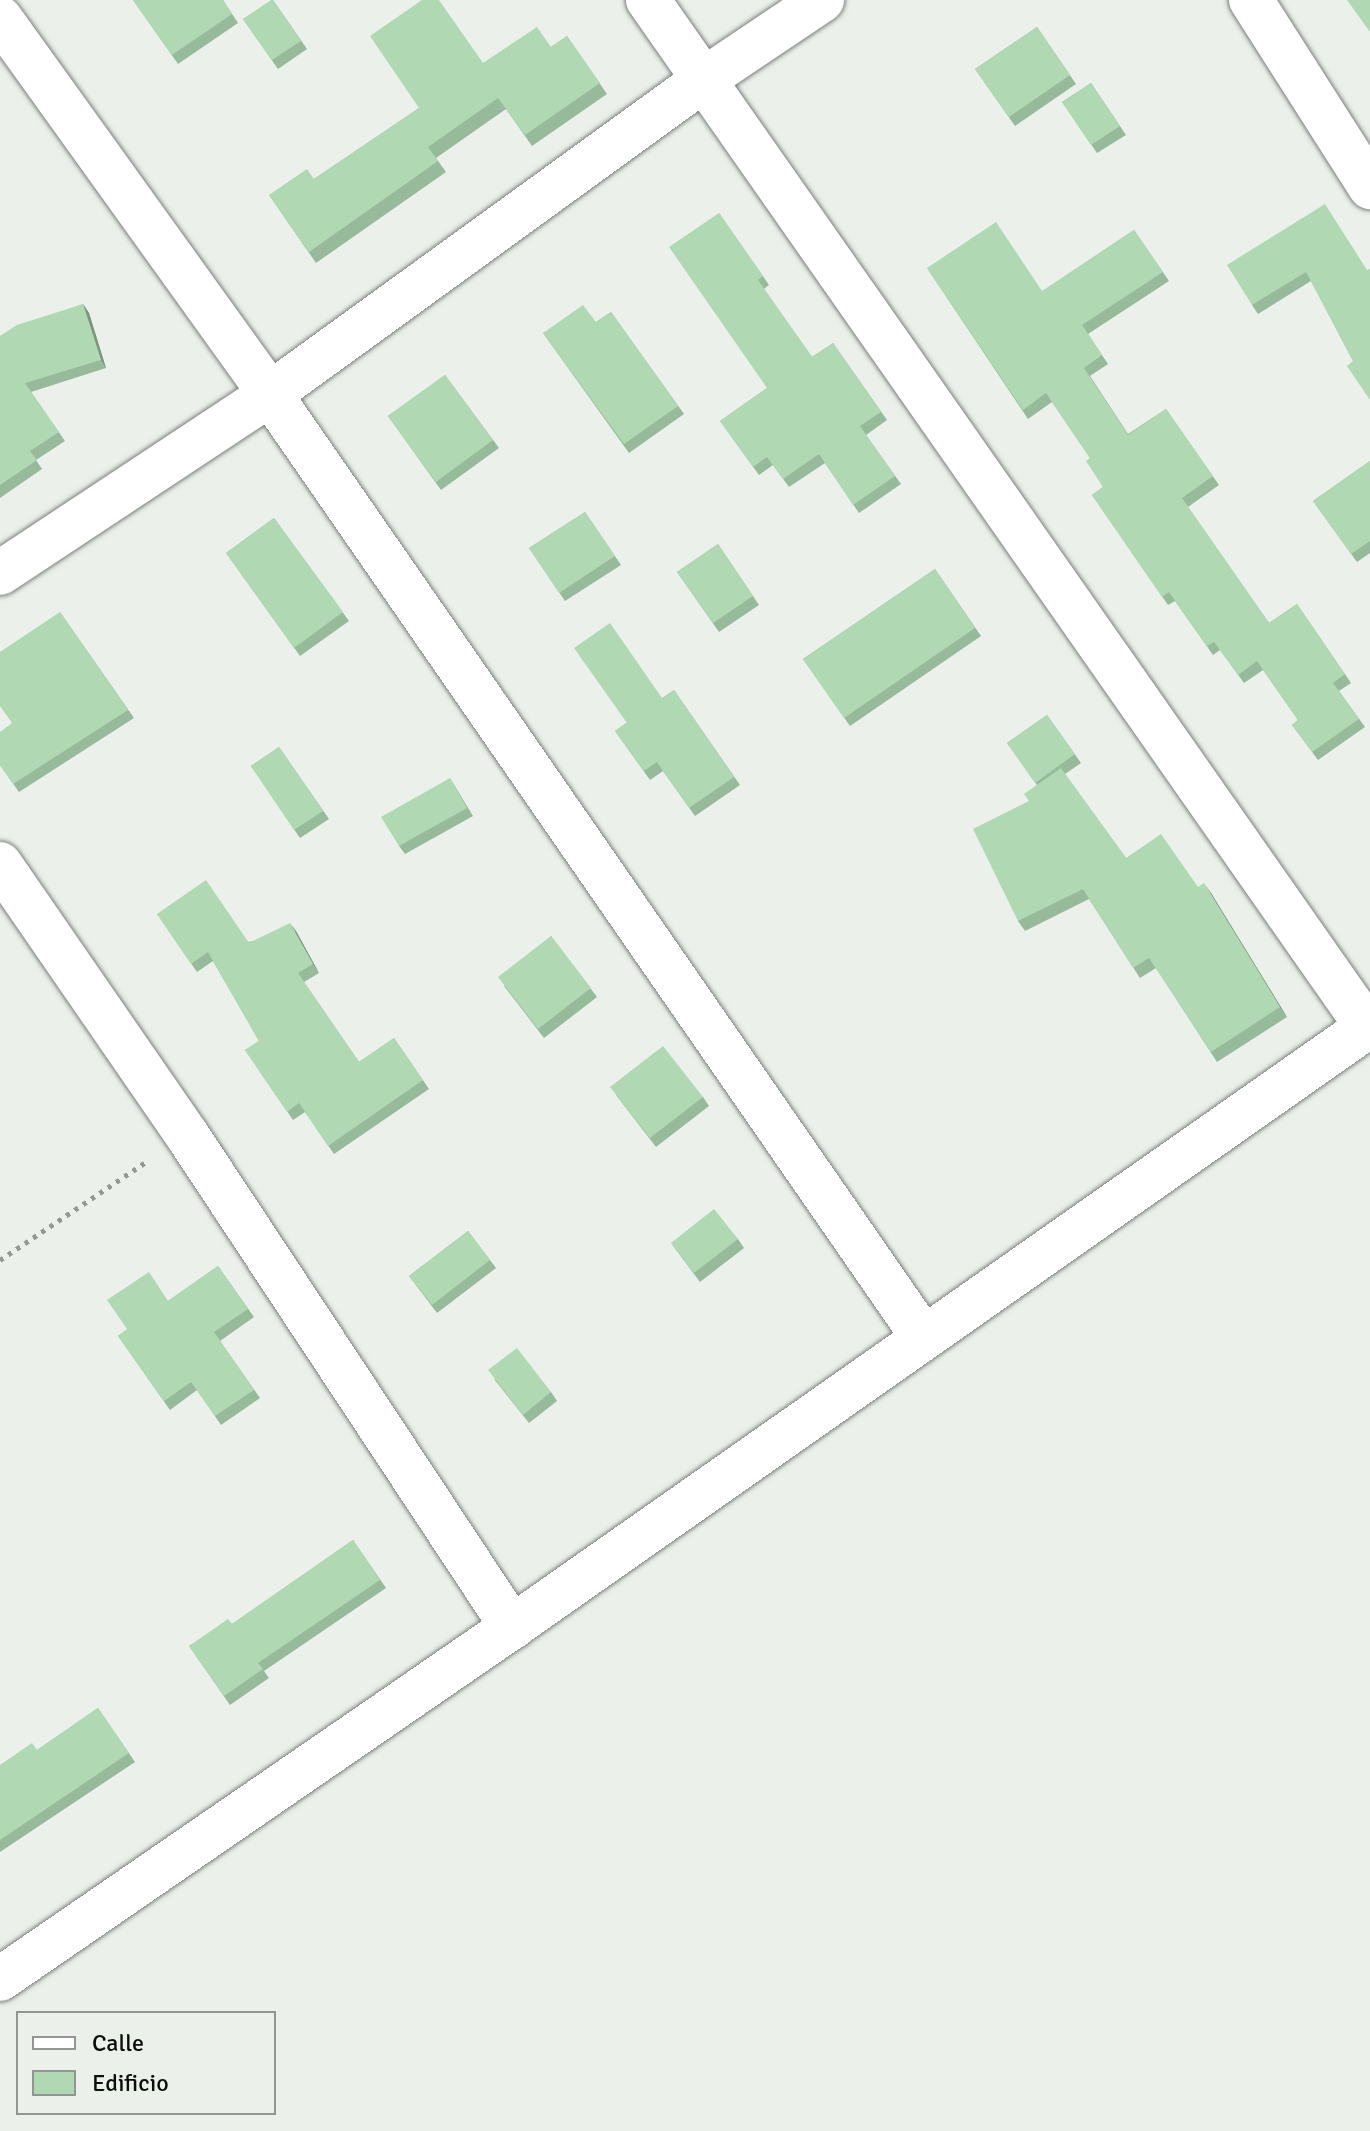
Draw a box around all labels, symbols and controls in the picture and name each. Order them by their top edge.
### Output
legend [16,2011,276,2115]
text: Calle [92,2028,144,2058]
text: Edificio [92,2068,169,2098]

